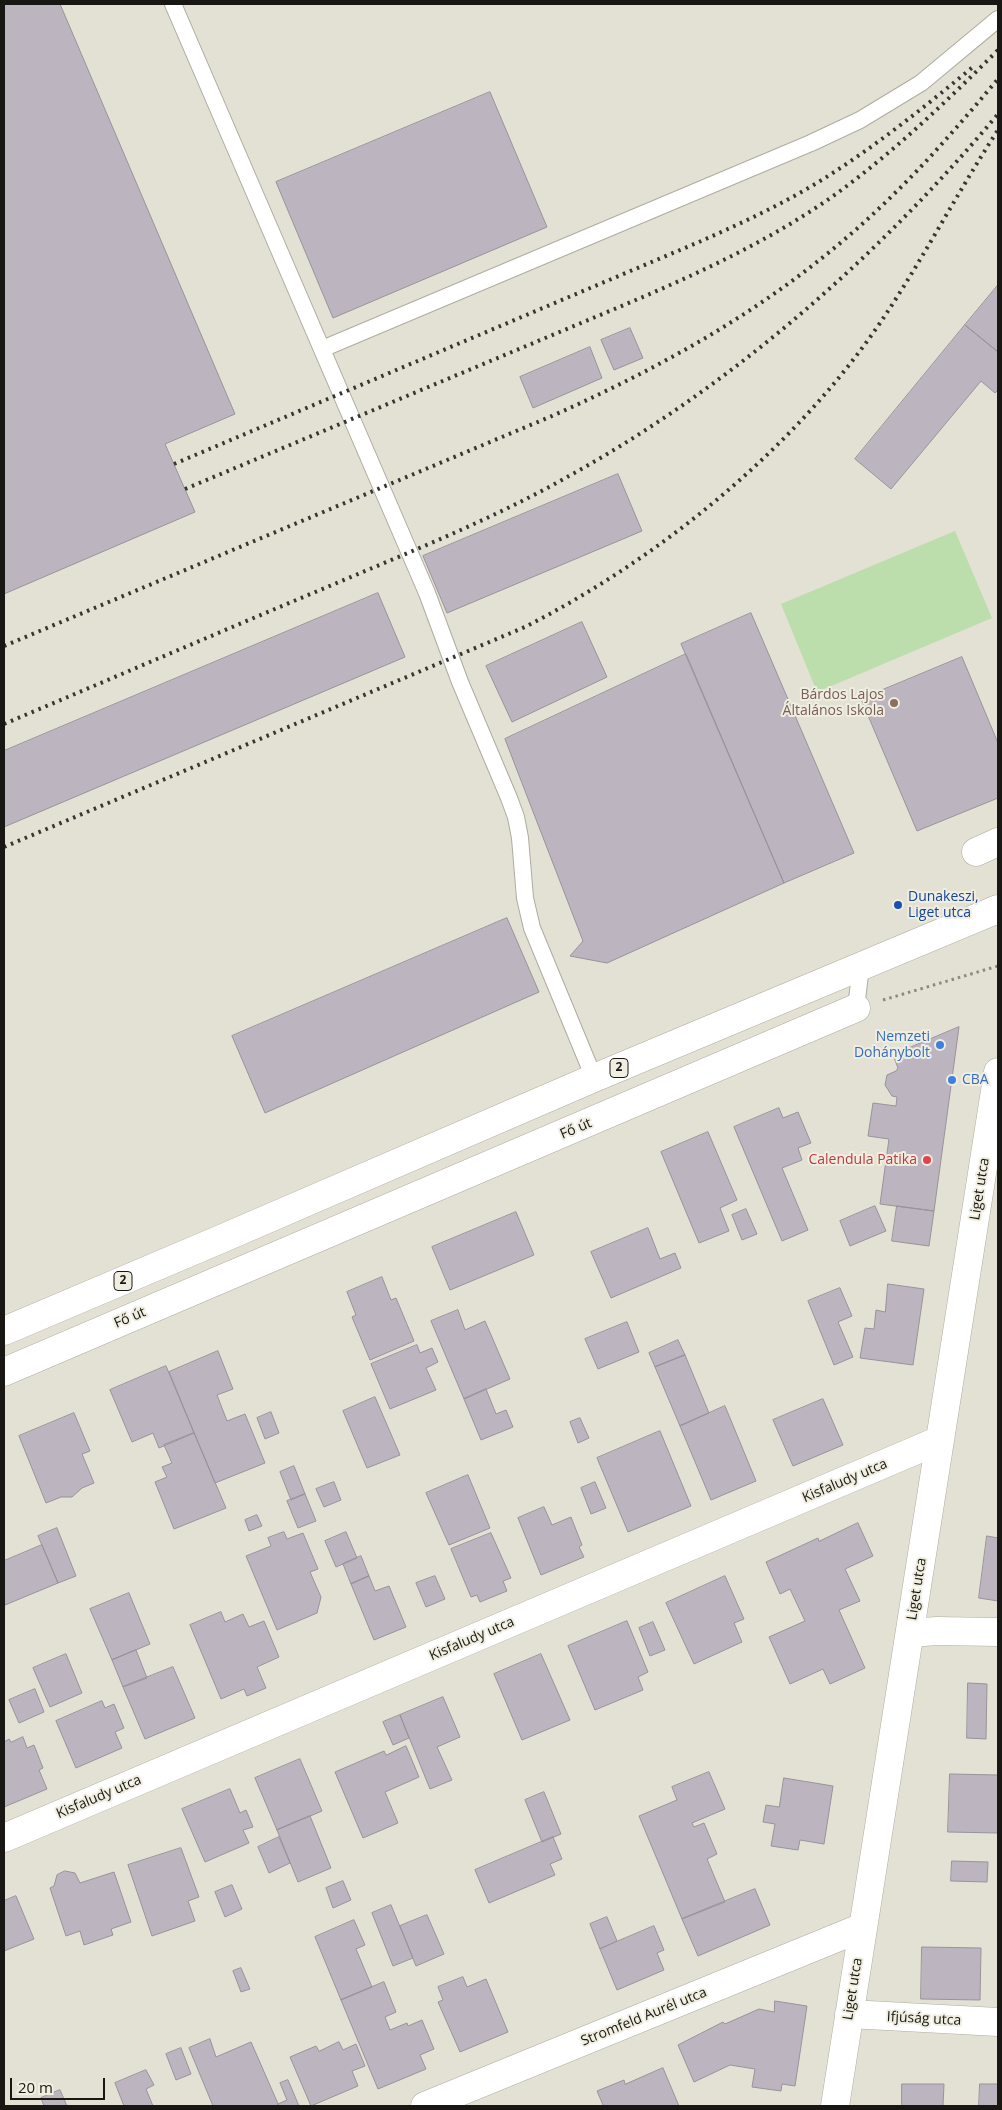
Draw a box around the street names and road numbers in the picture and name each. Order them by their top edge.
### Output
road number: 2 [610,1058,628,1078]
street label: Fő út [558,1115,594,1143]
street label: Liget utca [967,1157,993,1221]
road number: 2 [114,1272,132,1290]
street label: Fő út [112,1304,148,1332]
street label: Kisfaludy utca [800,1456,890,1506]
street label: Liget utca [904,1557,930,1621]
street label: Kisfaludy utca [427,1614,517,1664]
street label: Kisfaludy utca [54,1772,144,1822]
street label: Liget utca [840,1957,866,2021]
street label: Stromfeld Aurél utca [579,1984,709,2050]
street label: Ifjúság utca [886,2009,962,2029]

